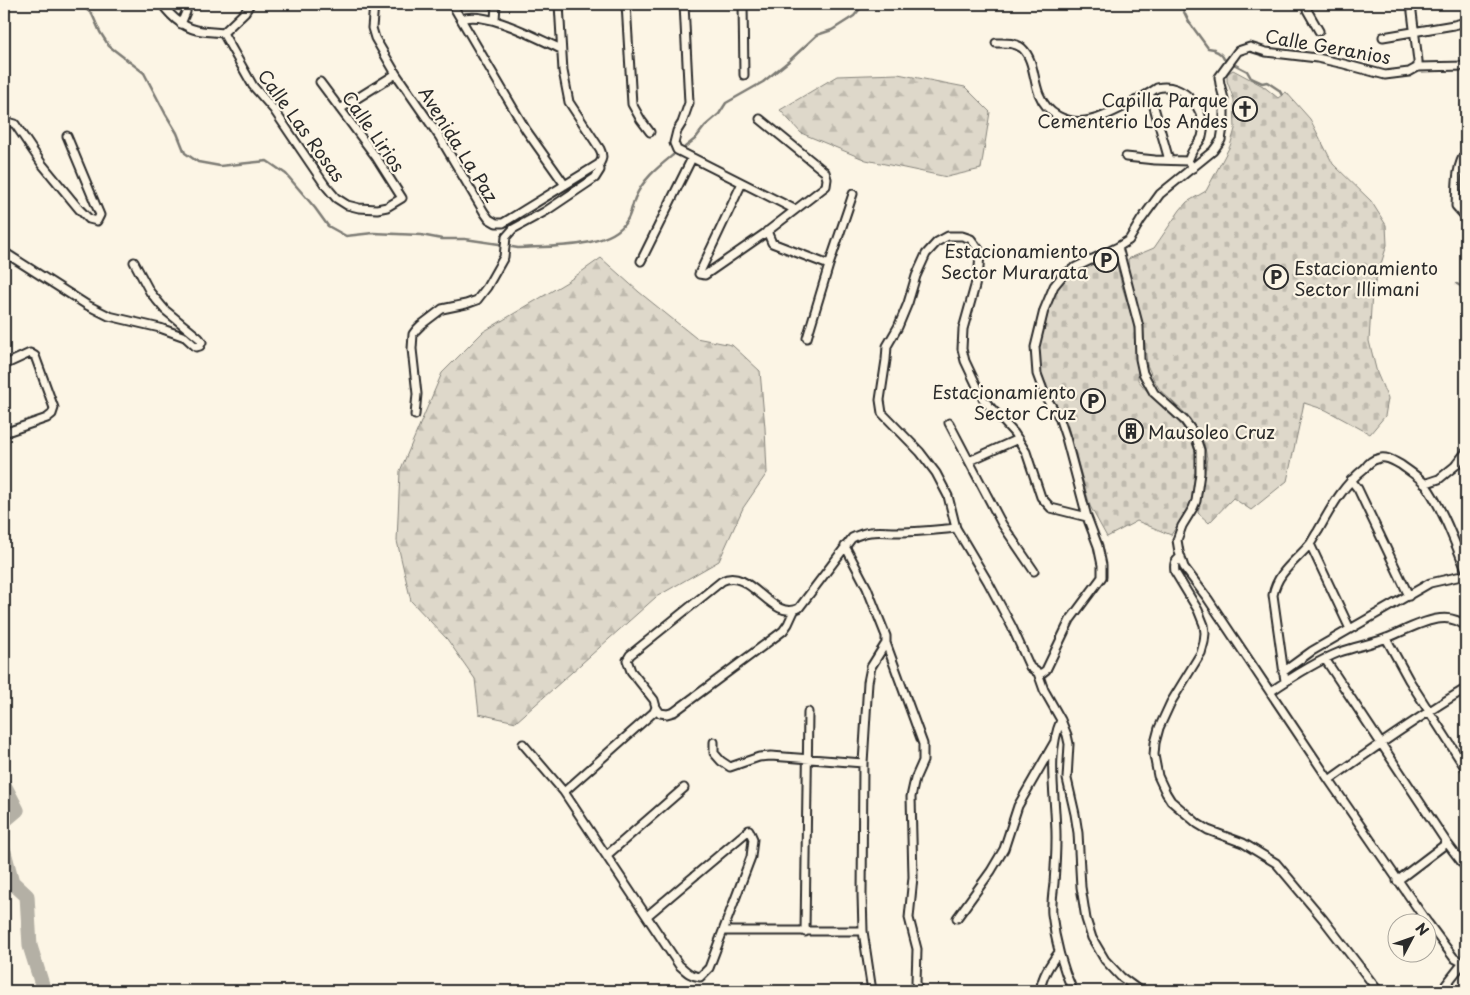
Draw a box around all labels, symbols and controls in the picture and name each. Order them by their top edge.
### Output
street label: Calle Geranios [1263,22,1393,70]
street label: Calle Las Rosas [252,63,352,187]
street label: Avenida La Paz [413,81,506,207]
street label: Calle Lirios [336,85,412,177]
place label: Capilla Parque Cementerio Los Andes [1037,86,1228,134]
church icon: Capilla Parque Cementerio Los Andes [1232,96,1258,122]
place label: Estacionamiento Sector Murarata [941,237,1089,285]
parking icon: Estacionamiento Sector Murarata [1093,247,1119,273]
place label: Estacionamiento Sector Illimani [1294,254,1438,302]
parking icon: Estacionamiento Sector Illimani [1263,264,1289,290]
place label: Estacionamiento Sector Cruz [932,378,1076,426]
parking icon: Estacionamiento Sector Cruz [1080,388,1106,414]
building icon: Mausoleo Cruz [1118,418,1144,444]
place label: Mausoleo Cruz [1148,418,1275,445]
north arrow [1388,912,1438,962]
text: N [1411,918,1434,940]

